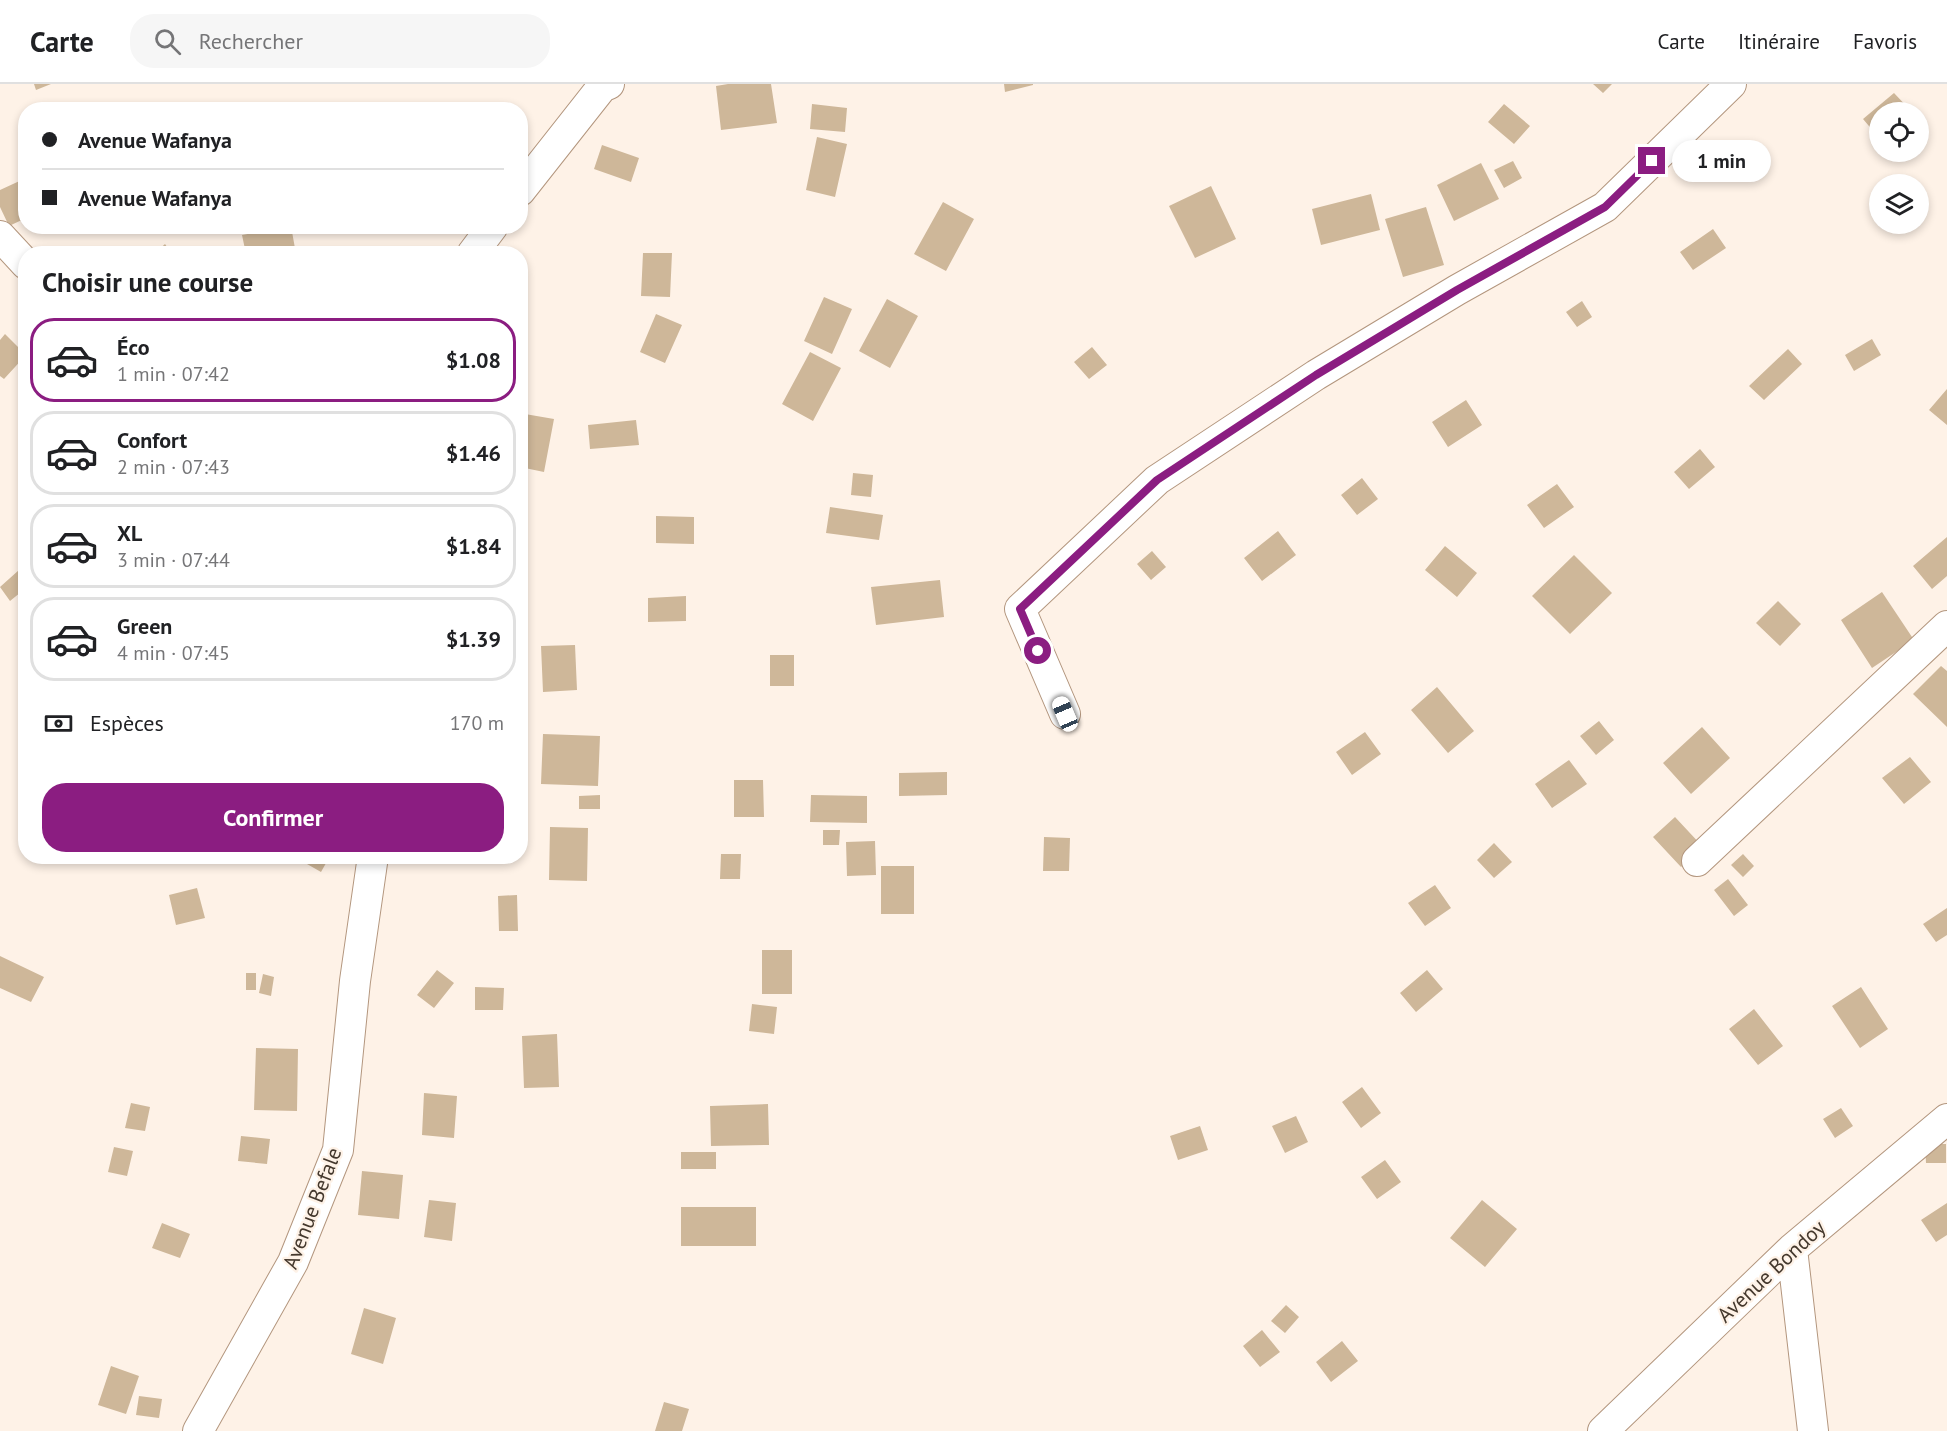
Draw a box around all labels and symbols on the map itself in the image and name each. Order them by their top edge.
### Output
callout: 1 min [1673,140,1772,182]
route end [1638,147,1665,174]
route start [1024,637,1051,664]
car [1050,694,1080,734]
street label: Avenue Befale [276,1143,348,1273]
street label: Avenue Bondoy [1711,1214,1831,1328]

